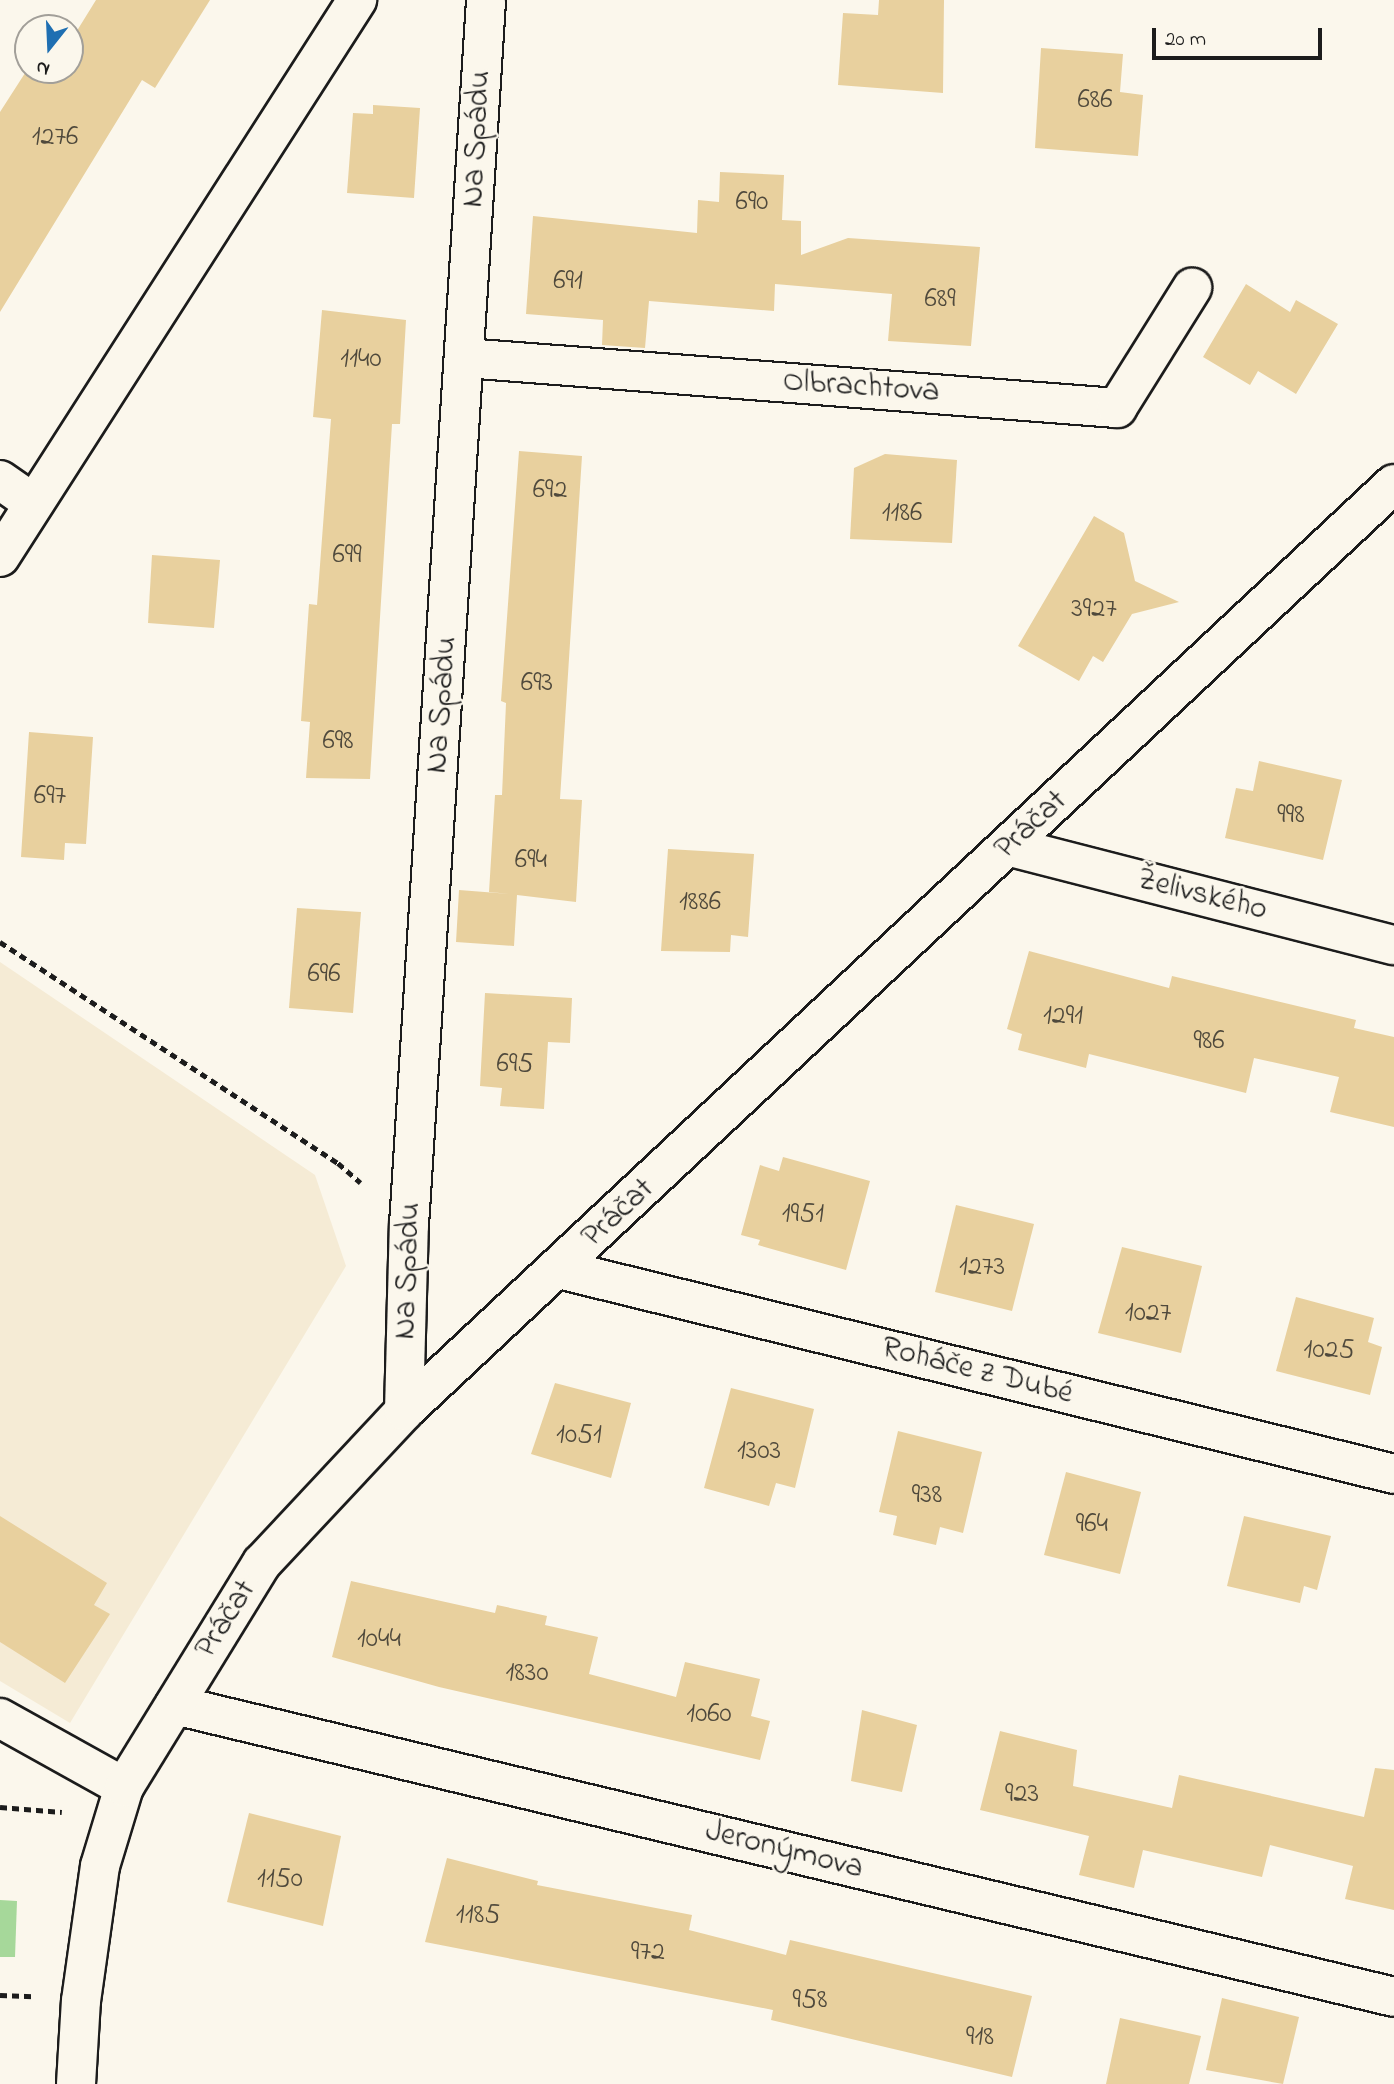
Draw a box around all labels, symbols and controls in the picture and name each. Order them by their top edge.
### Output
north arrow [14,14,84,84]
scale bar [1156,14,1326,58]
text: 20 m [1165,25,1206,55]
text: N [33,53,53,82]
street label: Na Spádu [455,69,501,209]
house number: 686 [1077,84,1113,118]
house number: 1276 [32,121,78,155]
house number: 690 [736,186,768,220]
house number: 691 [553,265,583,299]
house number: 689 [924,283,956,317]
house number: 1140 [340,343,382,377]
street label: Olbrachtova [781,363,941,413]
house number: 692 [533,474,567,508]
house number: 1186 [882,497,922,531]
house number: 699 [332,539,362,573]
house number: 3927 [1071,593,1117,627]
street label: Na Spádu [419,635,467,775]
house number: 693 [521,667,553,701]
house number: 698 [322,725,354,759]
house number: 697 [34,780,66,814]
street label: Práčat [988,783,1076,869]
house number: 998 [1277,799,1305,833]
house number: 694 [515,844,547,878]
street label: Želivského [1133,861,1271,931]
house number: 1886 [679,886,721,920]
house number: 696 [307,958,341,992]
house number: 1291 [1043,1000,1083,1034]
house number: 986 [1193,1025,1225,1059]
house number: 695 [497,1048,533,1082]
street label: Práčat [575,1171,663,1257]
house number: 1951 [782,1198,824,1232]
street label: Na Spádu [387,1202,431,1340]
house number: 1273 [959,1251,1005,1285]
house number: 1027 [1125,1297,1171,1331]
street label: Roháče z Dubé [877,1330,1077,1414]
house number: 1025 [1304,1334,1354,1368]
house number: 1051 [556,1419,602,1453]
house number: 1303 [737,1435,781,1469]
house number: 938 [912,1479,942,1513]
house number: 964 [1076,1508,1108,1542]
street label: Práčat [188,1574,266,1666]
house number: 1044 [357,1623,401,1657]
house number: 1830 [505,1657,549,1691]
house number: 1060 [686,1698,732,1732]
house number: 923 [1005,1778,1039,1812]
street label: Jeronýmova [701,1813,867,1889]
house number: 1150 [257,1863,303,1897]
house number: 1185 [456,1899,500,1933]
house number: 972 [631,1936,665,1970]
house number: 958 [793,1984,827,2018]
house number: 918 [966,2021,994,2055]

